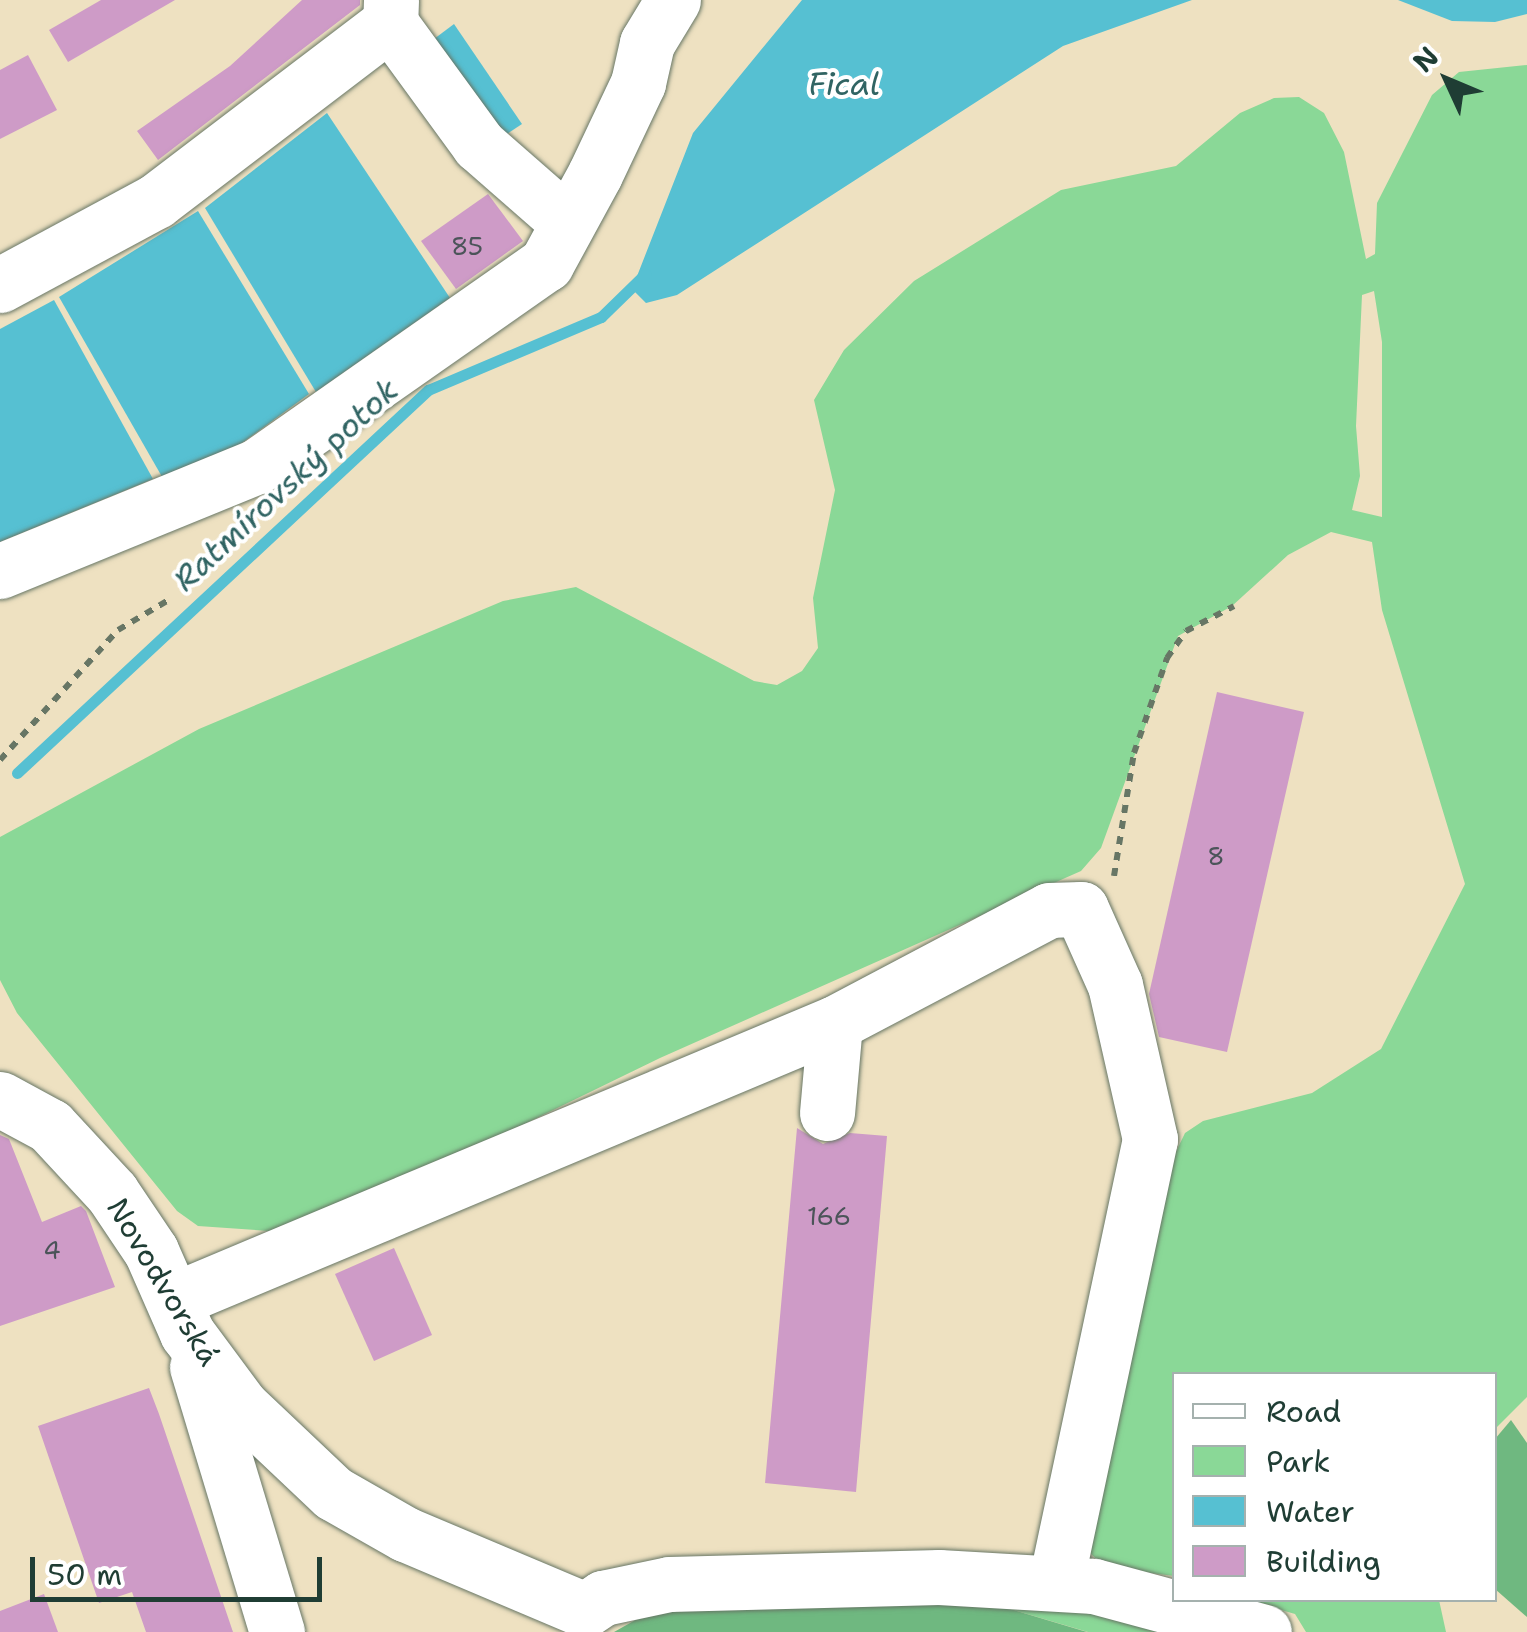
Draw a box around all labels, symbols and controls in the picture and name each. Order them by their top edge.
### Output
north arrow [1397,30,1497,130]
text: N [1404,38,1447,80]
water label: Fical [808,65,880,103]
house number: 85 [451,231,483,261]
water label: Ratmírovský potok [166,371,406,599]
house number: 8 [1207,841,1225,871]
street label: Novodvorská [99,1192,227,1372]
house number: 166 [807,1201,851,1231]
house number: 4 [43,1235,61,1265]
legend [1172,1372,1497,1602]
text: Road [1266,1391,1341,1432]
text: Park [1266,1441,1330,1482]
text: Water [1266,1491,1355,1532]
scale bar [35,1537,328,1599]
text: Building [1266,1541,1381,1582]
text: 50 m [47,1554,122,1595]

